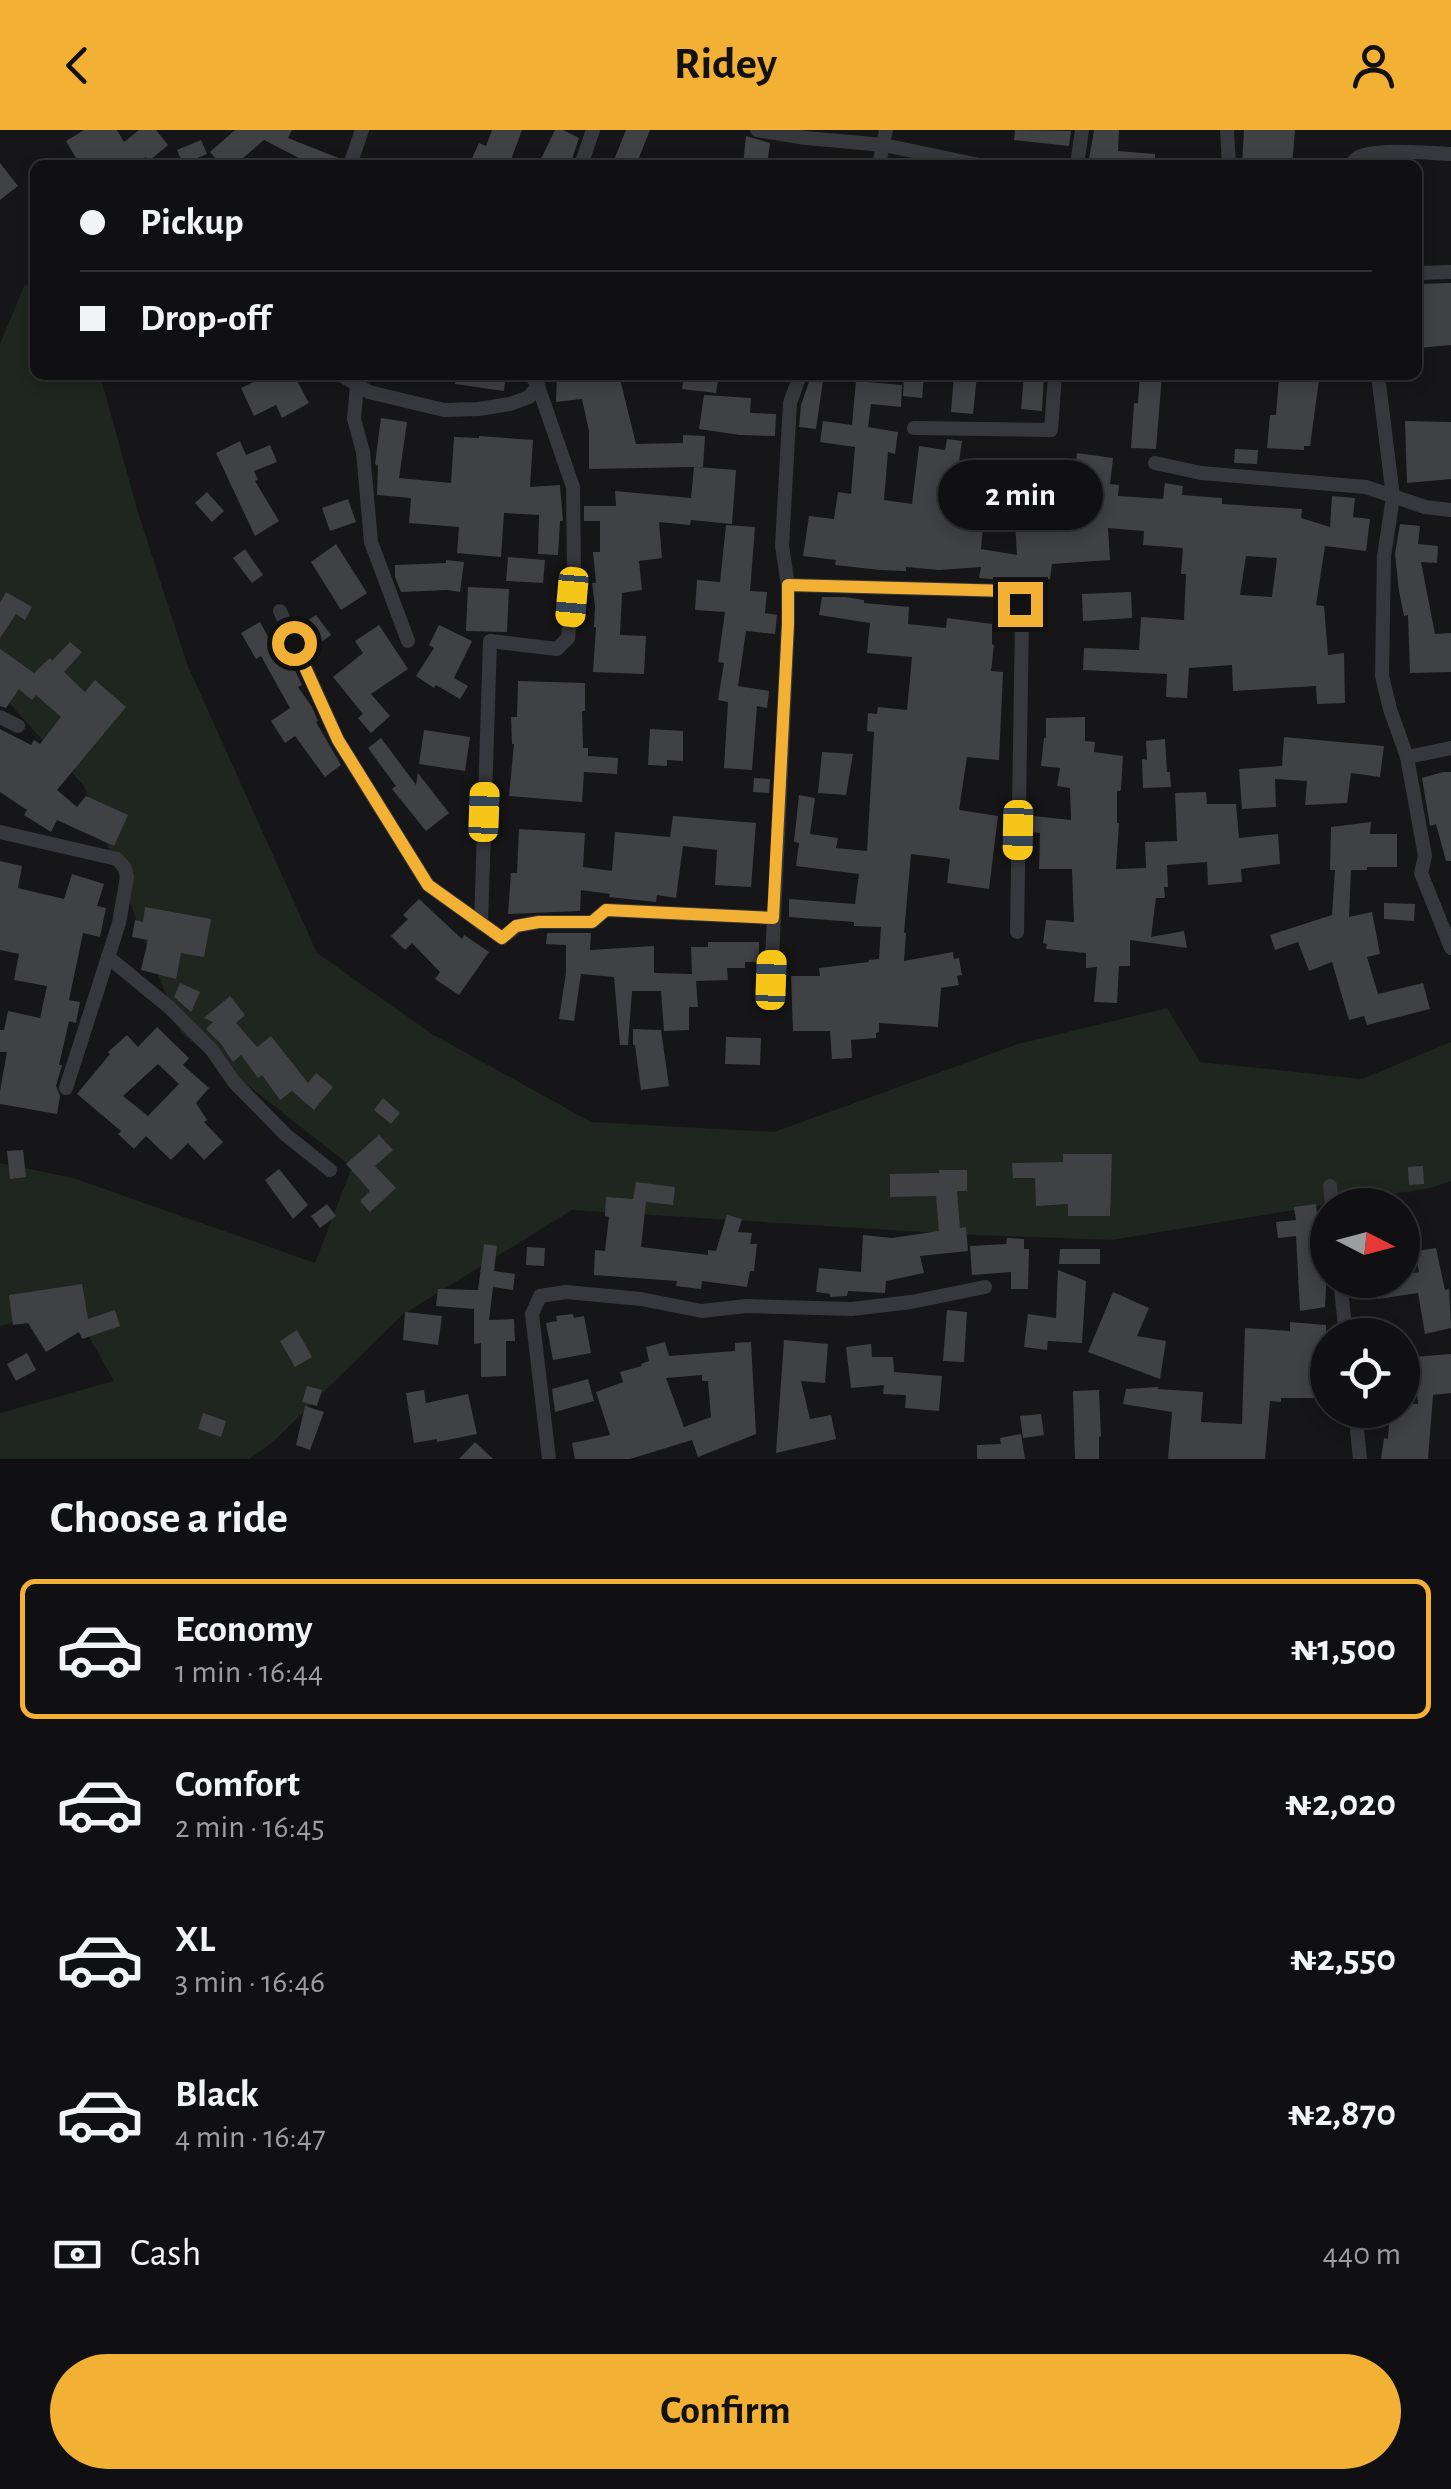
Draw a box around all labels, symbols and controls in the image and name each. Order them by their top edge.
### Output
icon: back [50,38,105,93]
icon: person [1346,38,1401,93]
text: Ridey [674,42,777,87]
text: Pickup [140,204,244,242]
text: Drop-off [140,300,271,338]
callout: 2 min [938,459,1102,529]
text: 2 min [985,479,1056,511]
car [554,566,590,628]
route end [998,582,1043,627]
route start [272,621,317,666]
car [468,781,500,843]
car [1002,800,1034,860]
car [755,949,787,1011]
north arrow [1310,1188,1420,1298]
map controls [1310,1188,1420,1428]
button: locate [1310,1318,1420,1428]
text: Choose a ride [50,1496,288,1541]
icon: car [55,1604,145,1694]
text: Economy [175,1611,313,1649]
text: ₦1,500 [1291,1630,1396,1668]
text: 1 min · 16:44 [175,1656,323,1688]
icon: car [55,1759,145,1849]
text: Comfort [175,1766,300,1804]
text: ₦2,020 [1285,1785,1396,1823]
text: 2 min · 16:45 [175,1811,325,1843]
icon: car [55,1914,145,2004]
text: XL [175,1921,215,1959]
text: ₦2,550 [1290,1940,1396,1978]
text: 3 min · 16:46 [175,1966,325,1998]
icon: car [55,2069,145,2159]
text: Black [175,2076,259,2114]
text: ₦2,870 [1288,2095,1396,2133]
text: 4 min · 16:47 [175,2121,326,2153]
icon: cash [50,2227,105,2282]
text: Cash [130,2235,201,2273]
text: 440 m [1322,2238,1401,2270]
button: Confirm [50,2354,1401,2469]

